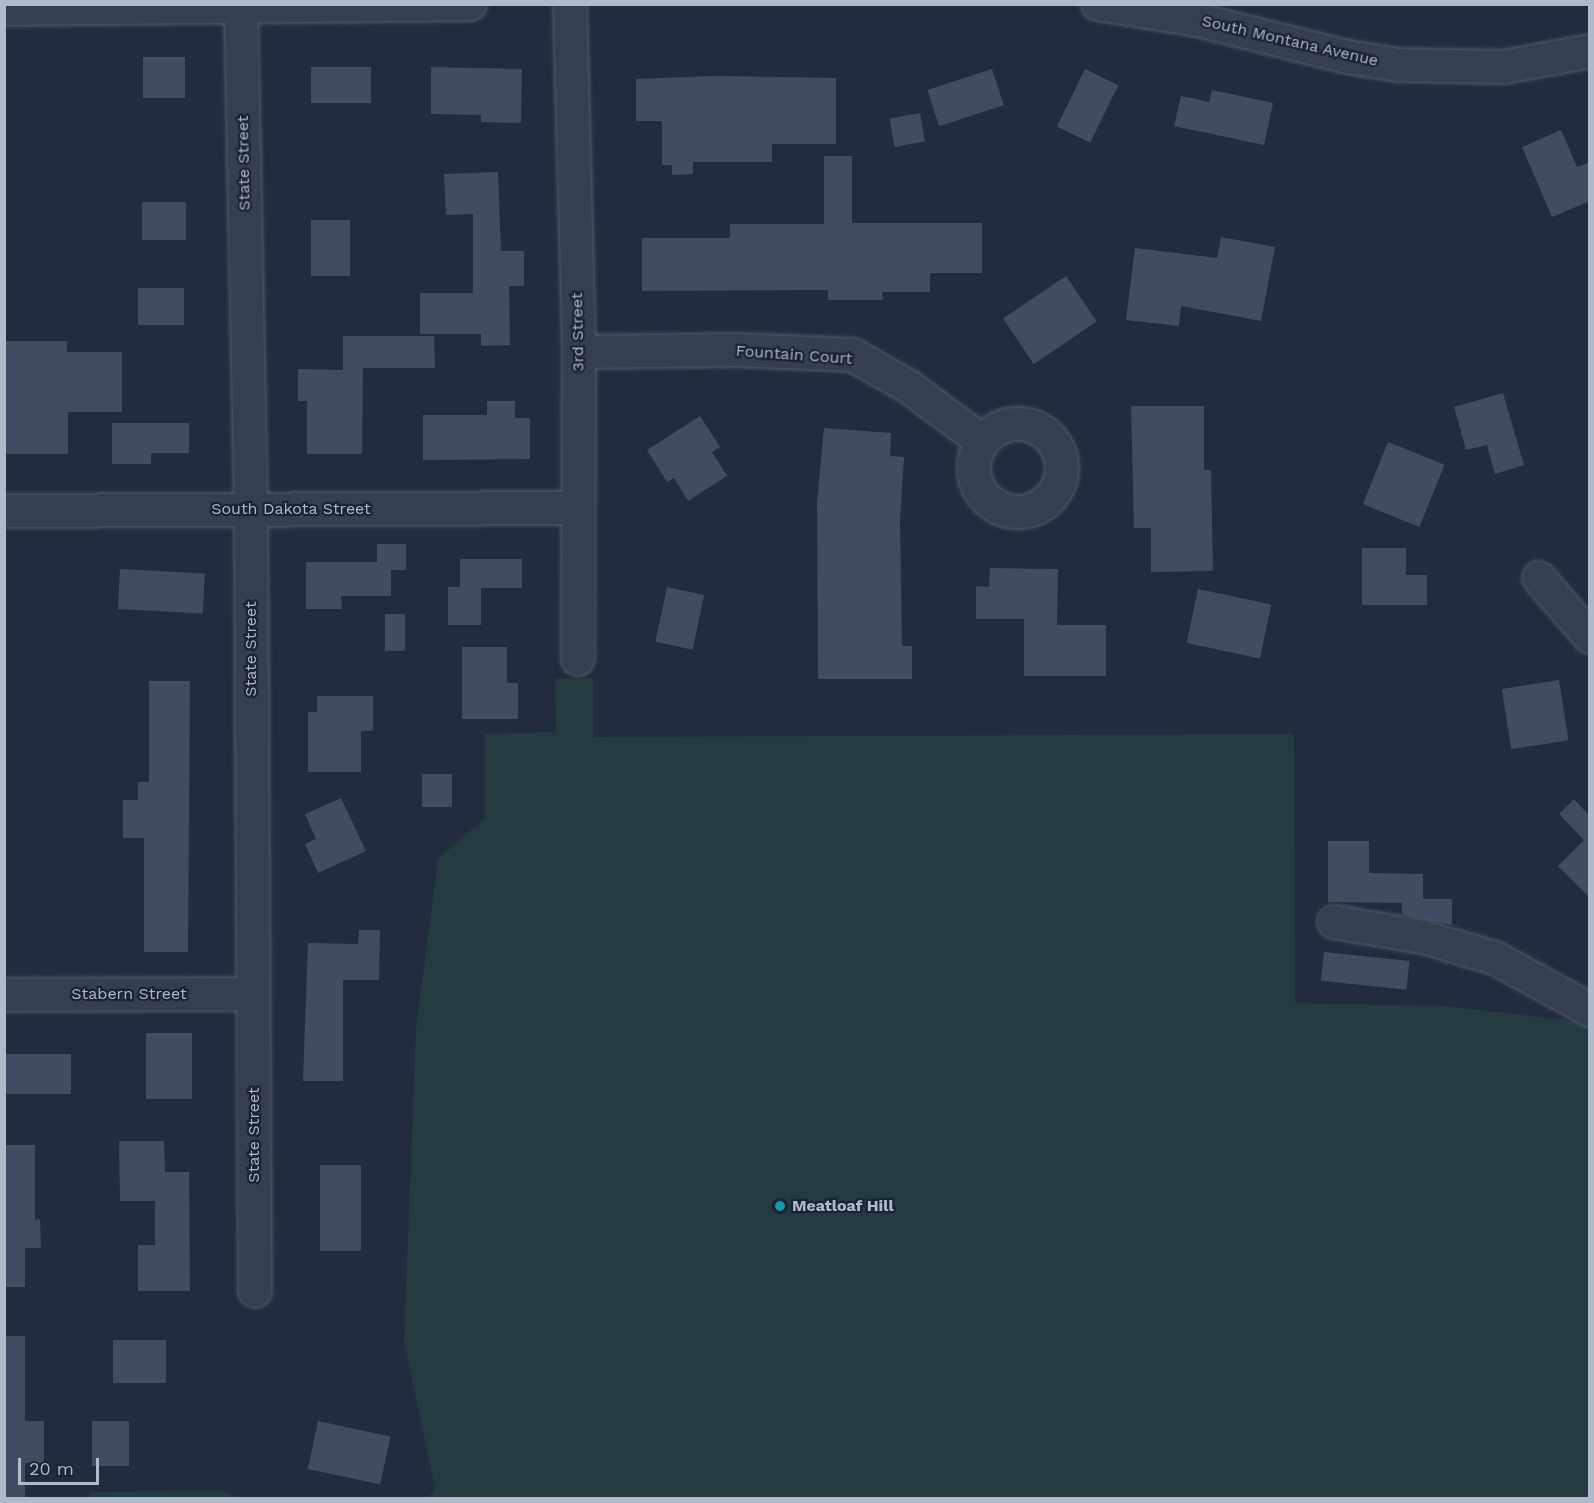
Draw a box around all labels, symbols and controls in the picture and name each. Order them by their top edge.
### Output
street label: South Montana Avenue [1199,11,1381,71]
street label: State Street [234,115,254,211]
street label: 3rd Street [568,292,588,372]
street label: Fountain Court [735,341,853,369]
street label: South Dakota Street [211,499,371,519]
street label: State Street [241,601,261,697]
street label: Stabern Street [71,984,187,1004]
street label: State Street [244,1087,264,1183]
place label: Meatloaf Hill [792,1196,894,1216]
marker: Meatloaf Hill [773,1199,787,1213]
scale bar [21,1446,102,1484]
text: 20 m [29,1458,74,1479]

